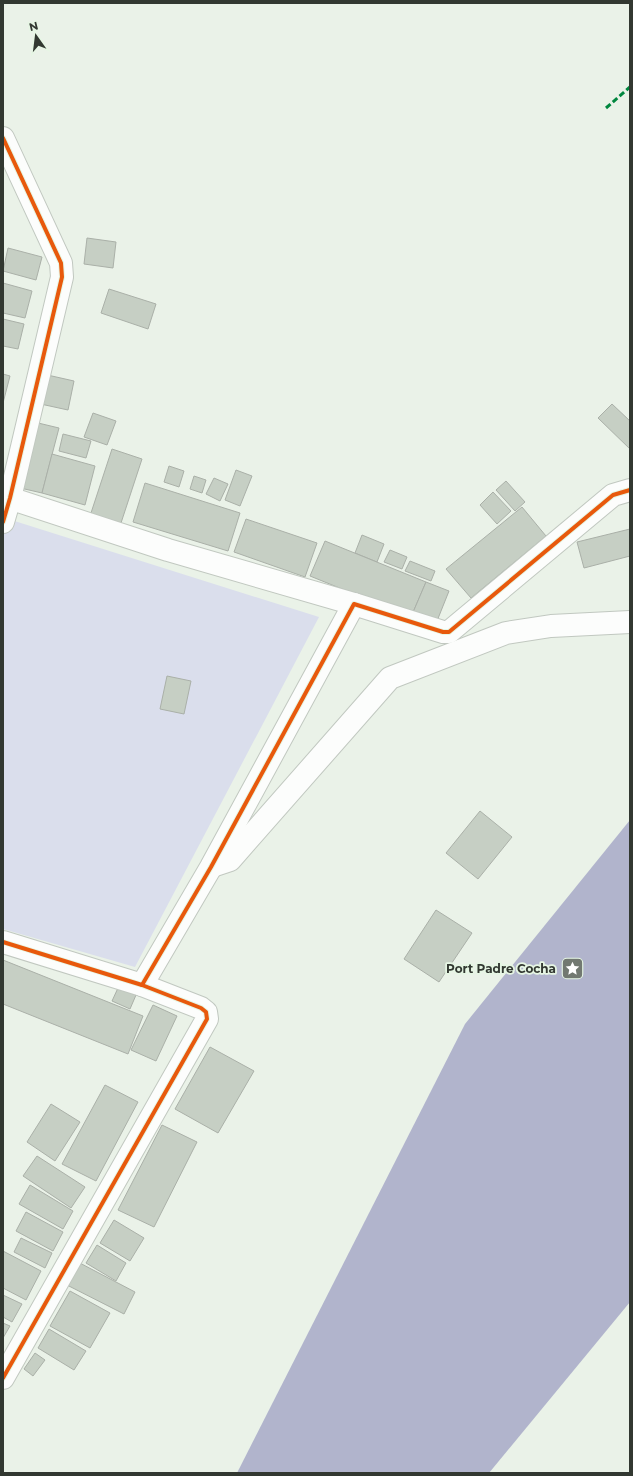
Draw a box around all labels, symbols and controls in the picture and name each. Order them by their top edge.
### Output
north arrow [16,16,56,56]
text: N [28,18,40,34]
place icon: Port Padre Cocha [559,956,585,982]
place label: Port Padre Cocha [446,961,556,976]

